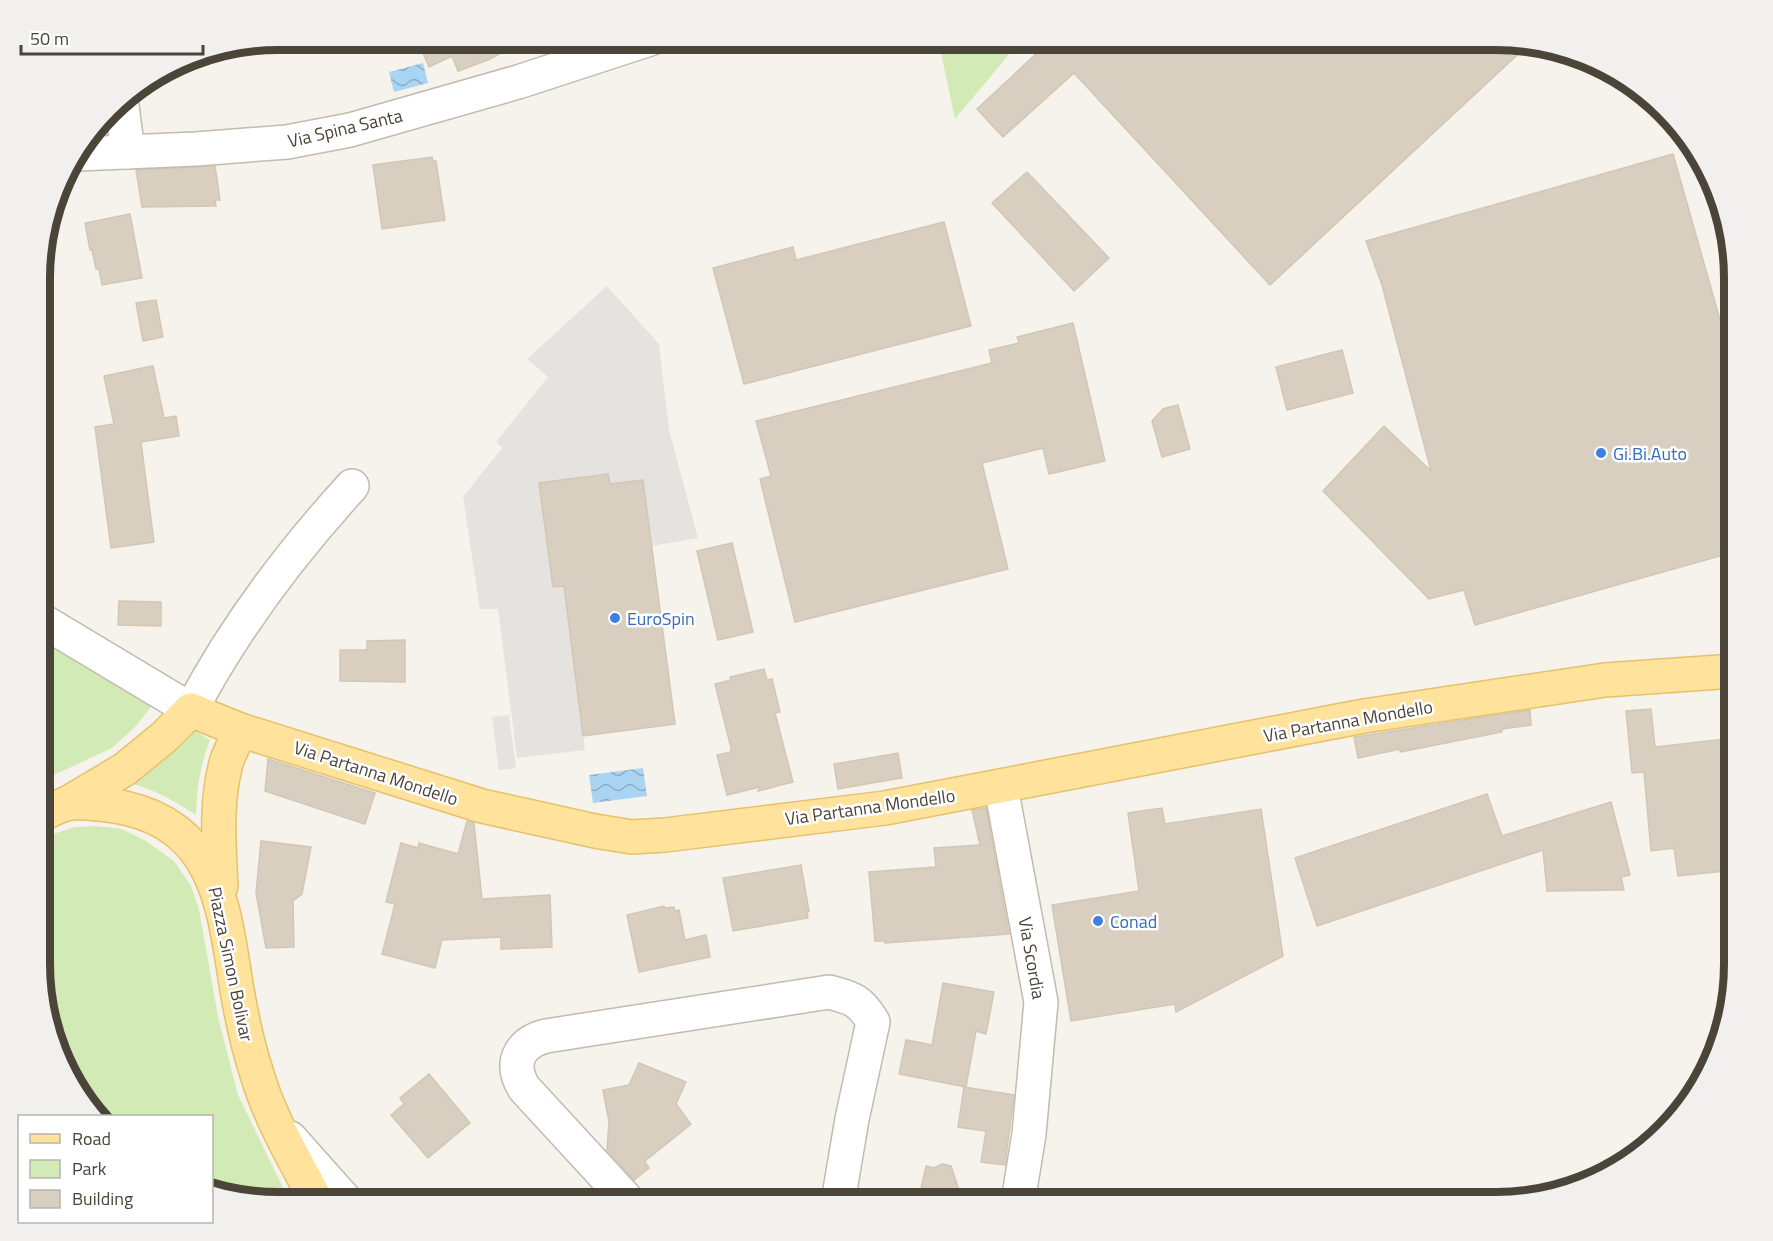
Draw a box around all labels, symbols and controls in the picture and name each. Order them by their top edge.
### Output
scale bar [21,18,202,56]
text: 50 m [30,25,69,52]
street label: Via Spina Santa [285,102,405,154]
place label: Gi.Bi.Auto [1613,440,1687,467]
marker: Gi.Bi.Auto [1594,446,1608,460]
place label: EuroSpin [627,605,695,632]
marker: EuroSpin [608,611,622,625]
street label: Via Partanna Mondello [1261,693,1435,749]
street label: Via Partanna Mondello [290,734,462,812]
street label: Via Partanna Mondello [783,782,957,832]
street label: Piazza Simon Bolivar [201,884,261,1044]
place label: Conad [1110,908,1157,935]
marker: Conad [1091,914,1105,928]
street label: Via Scordia [1012,915,1052,1001]
legend [18,1115,213,1223]
text: Road [72,1125,111,1152]
text: Park [72,1155,107,1182]
text: Building [72,1185,133,1212]

